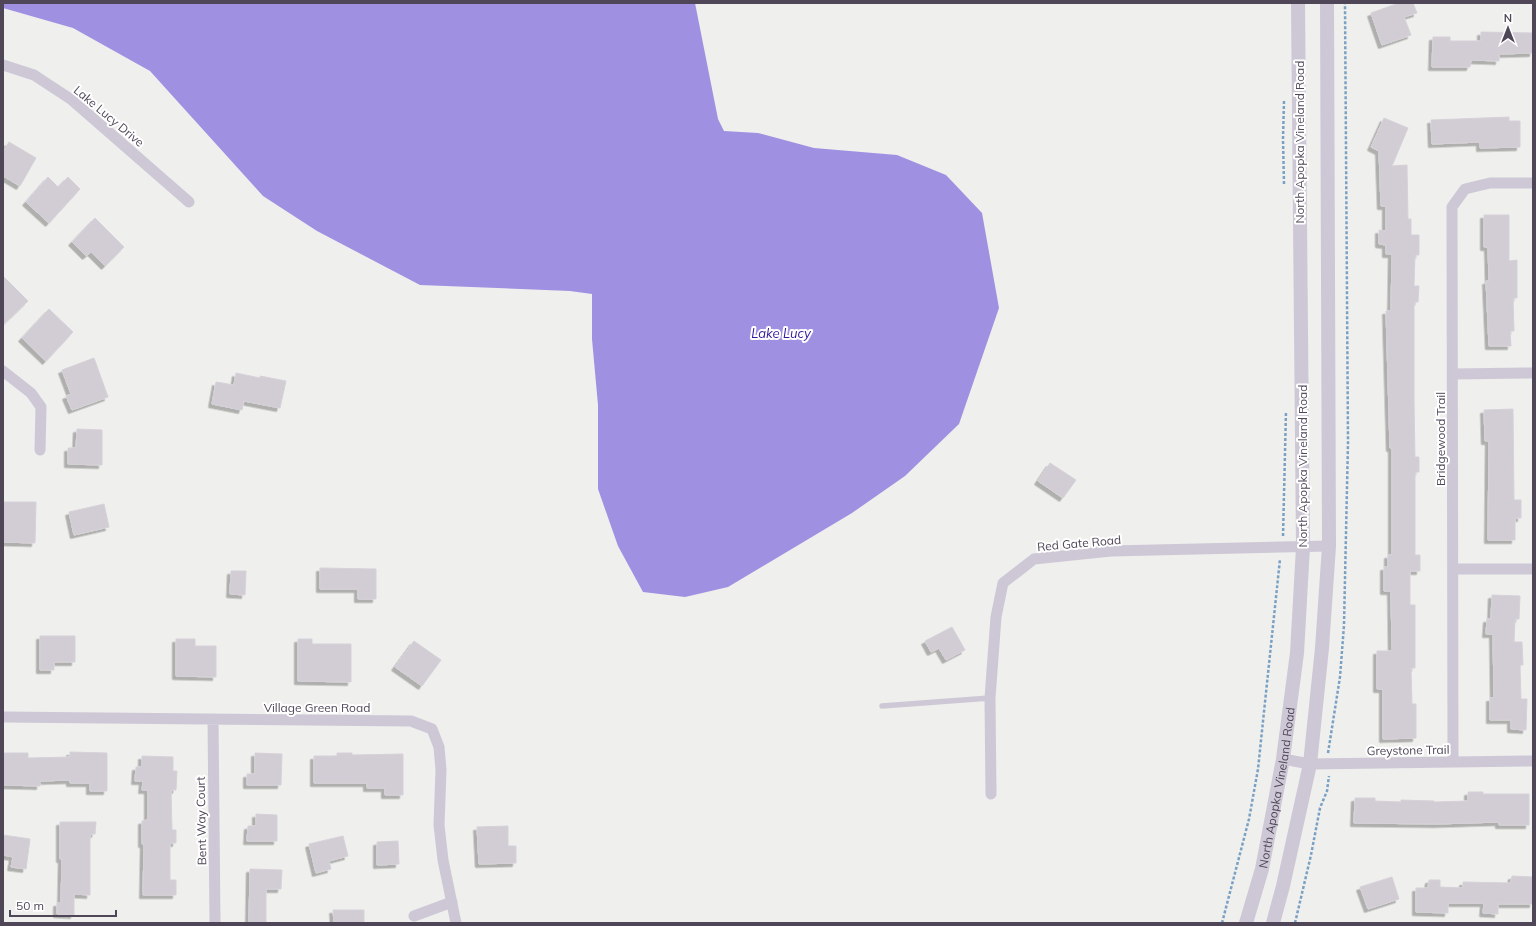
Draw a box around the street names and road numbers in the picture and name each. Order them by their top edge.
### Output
street label: North Apopka Vineland Road [1292,60,1307,224]
street label: Lake Lucy Drive [71,82,147,150]
street label: North Apopka Vineland Road [1295,384,1310,548]
street label: Bridgewood Trail [1433,392,1448,486]
street label: Red Gate Road [1036,532,1122,554]
street label: Village Green Road [264,700,370,715]
street label: North Apopka Vineland Road [1255,706,1297,869]
street label: Greystone Trail [1366,742,1450,758]
street label: Bent Way Court [193,776,209,866]

